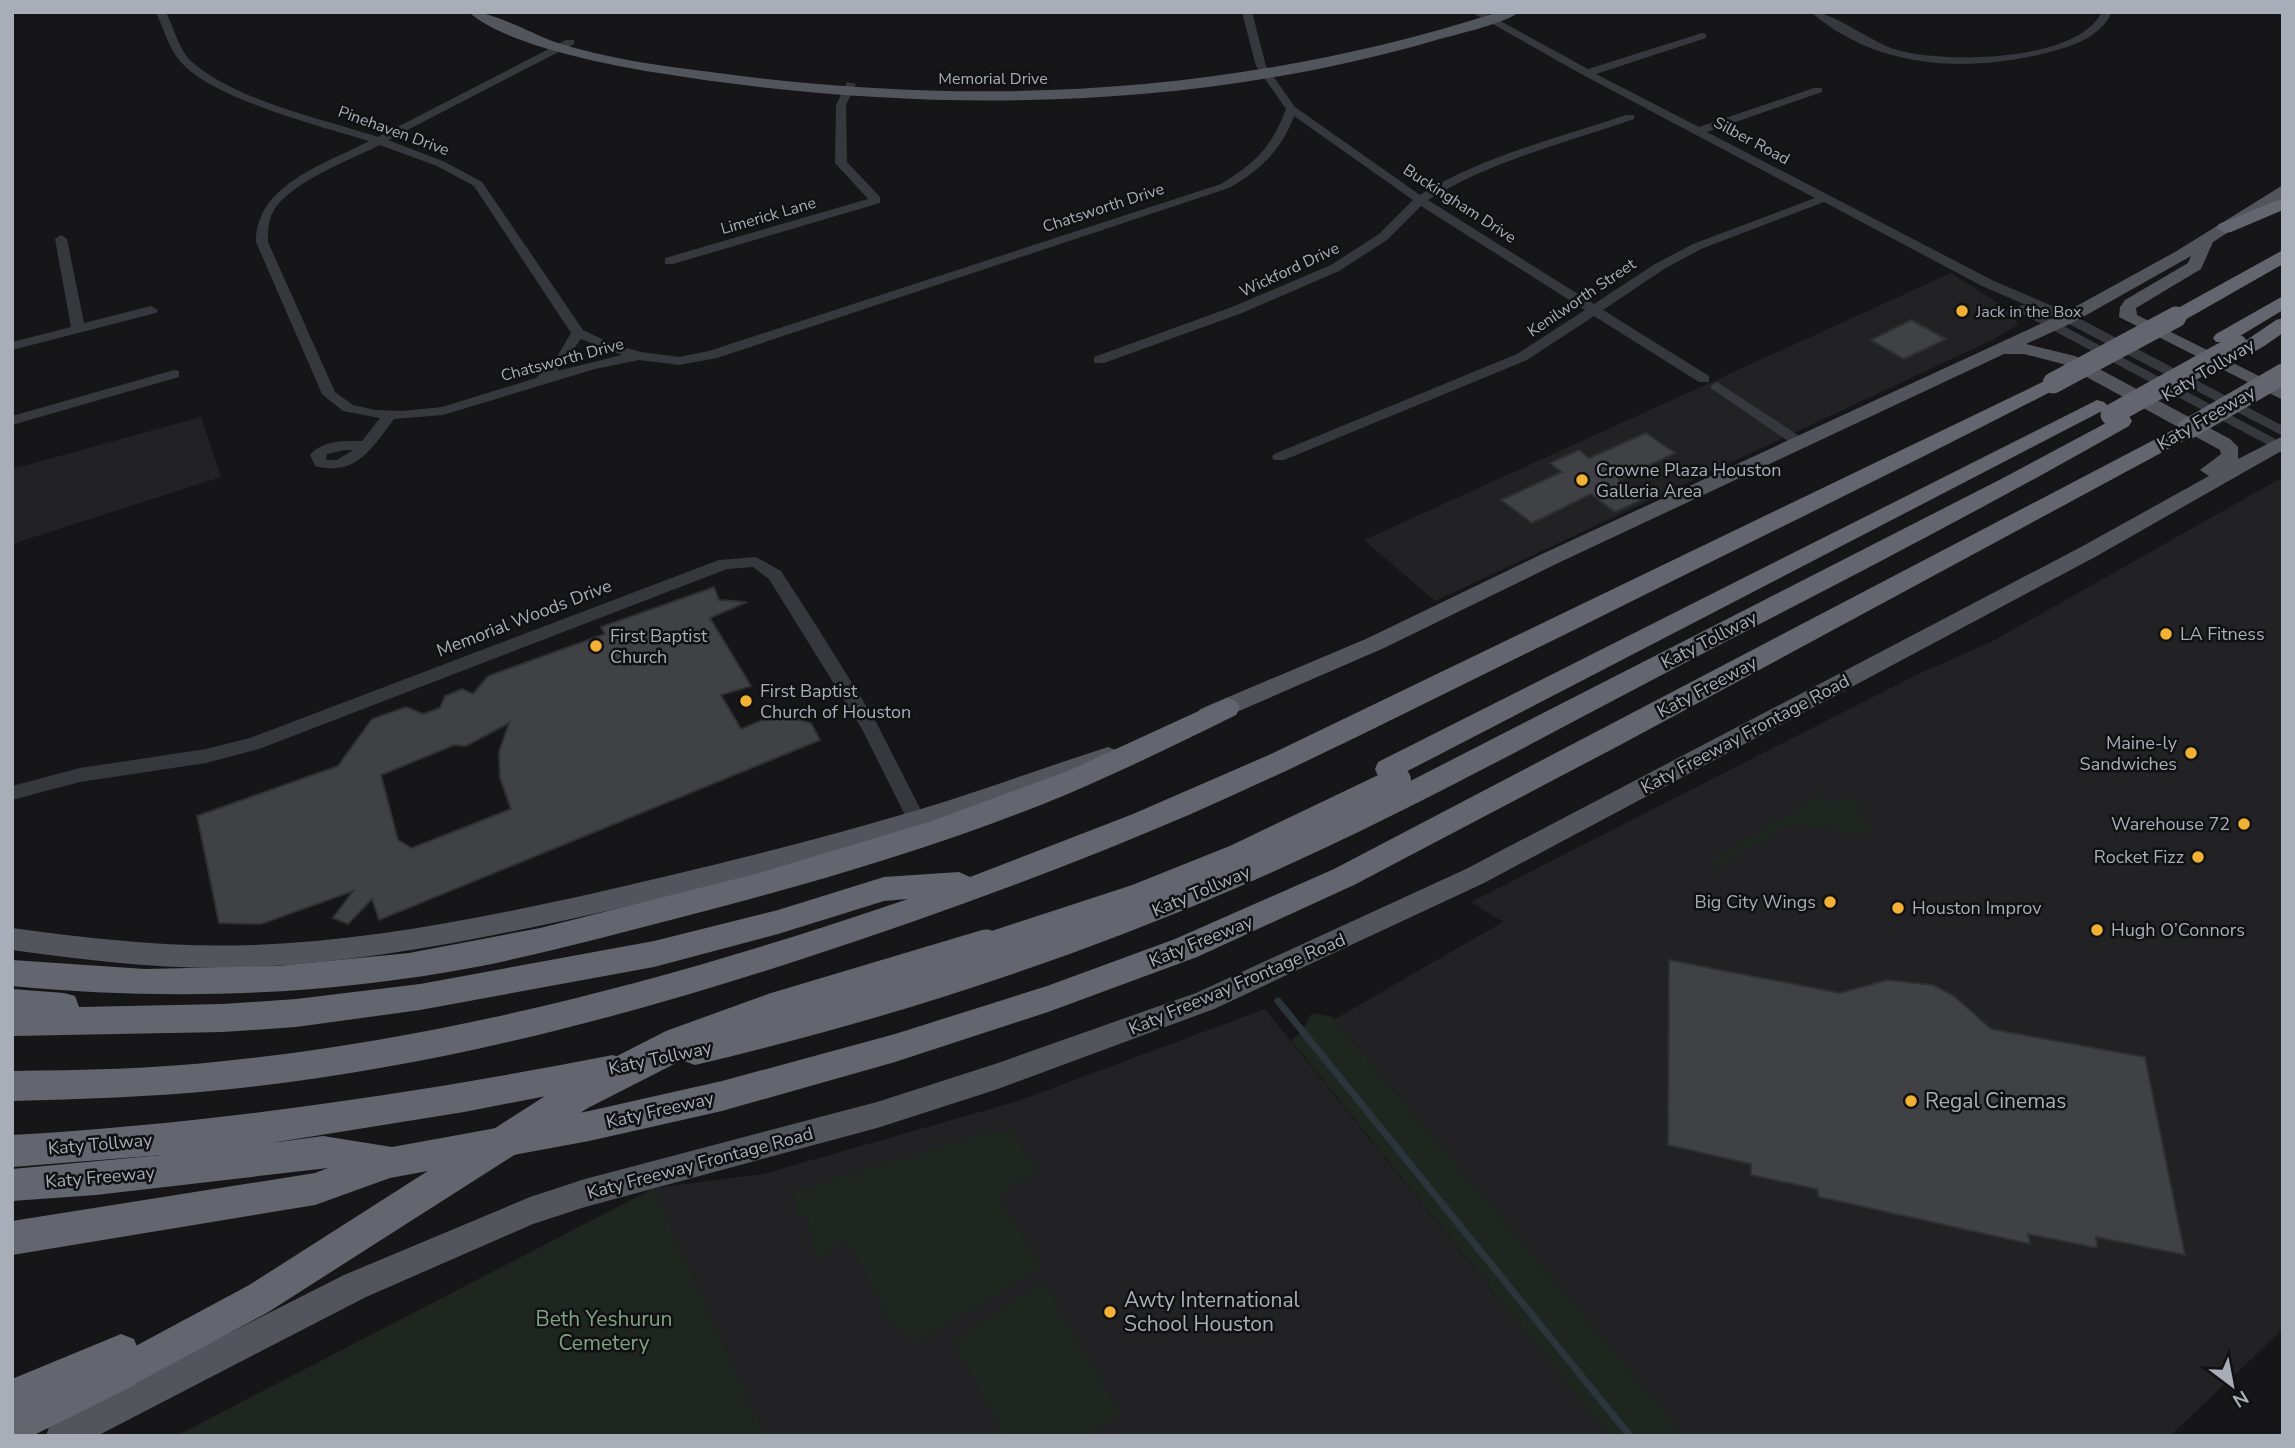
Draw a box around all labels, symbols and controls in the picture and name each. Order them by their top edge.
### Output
street label: Memorial Drive [938,68,1048,90]
street label: Pinehaven Drive [335,101,452,161]
street label: Silber Road [1710,112,1793,170]
street label: Buckingham Drive [1399,159,1520,249]
street label: Chatsworth Drive [1040,178,1167,238]
street label: Limerick Lane [718,192,819,240]
street label: Wickford Drive [1236,237,1343,303]
street label: Kenilworth Street [1523,253,1640,342]
place label: Jack in the Box [1975,301,2082,323]
marker: Jack in the Box [1954,303,1970,319]
street label: Katy Tollway [2157,332,2260,407]
street label: Chatsworth Drive [498,333,626,387]
street label: Katy Freeway [2152,380,2260,456]
place label: Crowne Plaza Houston Galleria Area [1596,458,1781,503]
marker: Crowne Plaza Houston Galleria Area [1574,472,1590,488]
street label: Memorial Woods Drive [433,574,615,662]
street label: Katy Tollway [1657,605,1762,674]
place label: LA Fitness [2180,622,2265,646]
place label: First Baptist Church [610,624,708,669]
marker: LA Fitness [2158,626,2174,642]
marker: First Baptist Church [588,638,604,654]
street label: Katy Freeway [1653,650,1762,723]
street label: Katy Freeway Frontage Road [1636,669,1854,799]
place label: First Baptist Church of Houston [760,679,911,724]
marker: First Baptist Church of Houston [738,693,754,709]
place label: Maine-ly Sandwiches [2080,731,2178,776]
marker: Maine-ly Sandwiches [2183,745,2199,761]
place label: Warehouse 72 [2111,812,2230,836]
marker: Warehouse 72 [2236,816,2252,832]
place label: Rocket Fizz [2094,845,2184,869]
marker: Rocket Fizz [2190,849,2206,865]
street label: Katy Tollway [1148,859,1255,922]
place label: Big City Wings [1694,890,1816,914]
marker: Big City Wings [1822,894,1838,910]
place label: Houston Improv [1912,896,2042,920]
marker: Houston Improv [1890,900,1906,916]
street label: Katy Freeway [1146,909,1257,973]
place label: Hugh O’Connors [2111,918,2245,942]
marker: Hugh O’Connors [2089,922,2105,938]
street label: Katy Freeway Frontage Road [1125,927,1349,1041]
street label: Katy Tollway [606,1035,714,1081]
street label: Katy Freeway [604,1086,717,1134]
place label: Regal Cinemas [1925,1087,2066,1115]
marker: Regal Cinemas [1903,1093,1919,1109]
street label: Katy Freeway Frontage Road [584,1121,816,1205]
street label: Katy Tollway [47,1127,154,1161]
street label: Katy Freeway [44,1160,156,1194]
place label: Awty International School Houston [1124,1286,1301,1338]
marker: Awty International School Houston [1102,1304,1118,1320]
park label: Beth Yeshurun Cemetery [535,1305,673,1357]
north arrow [2197,1350,2267,1420]
text: N [2228,1384,2253,1413]

